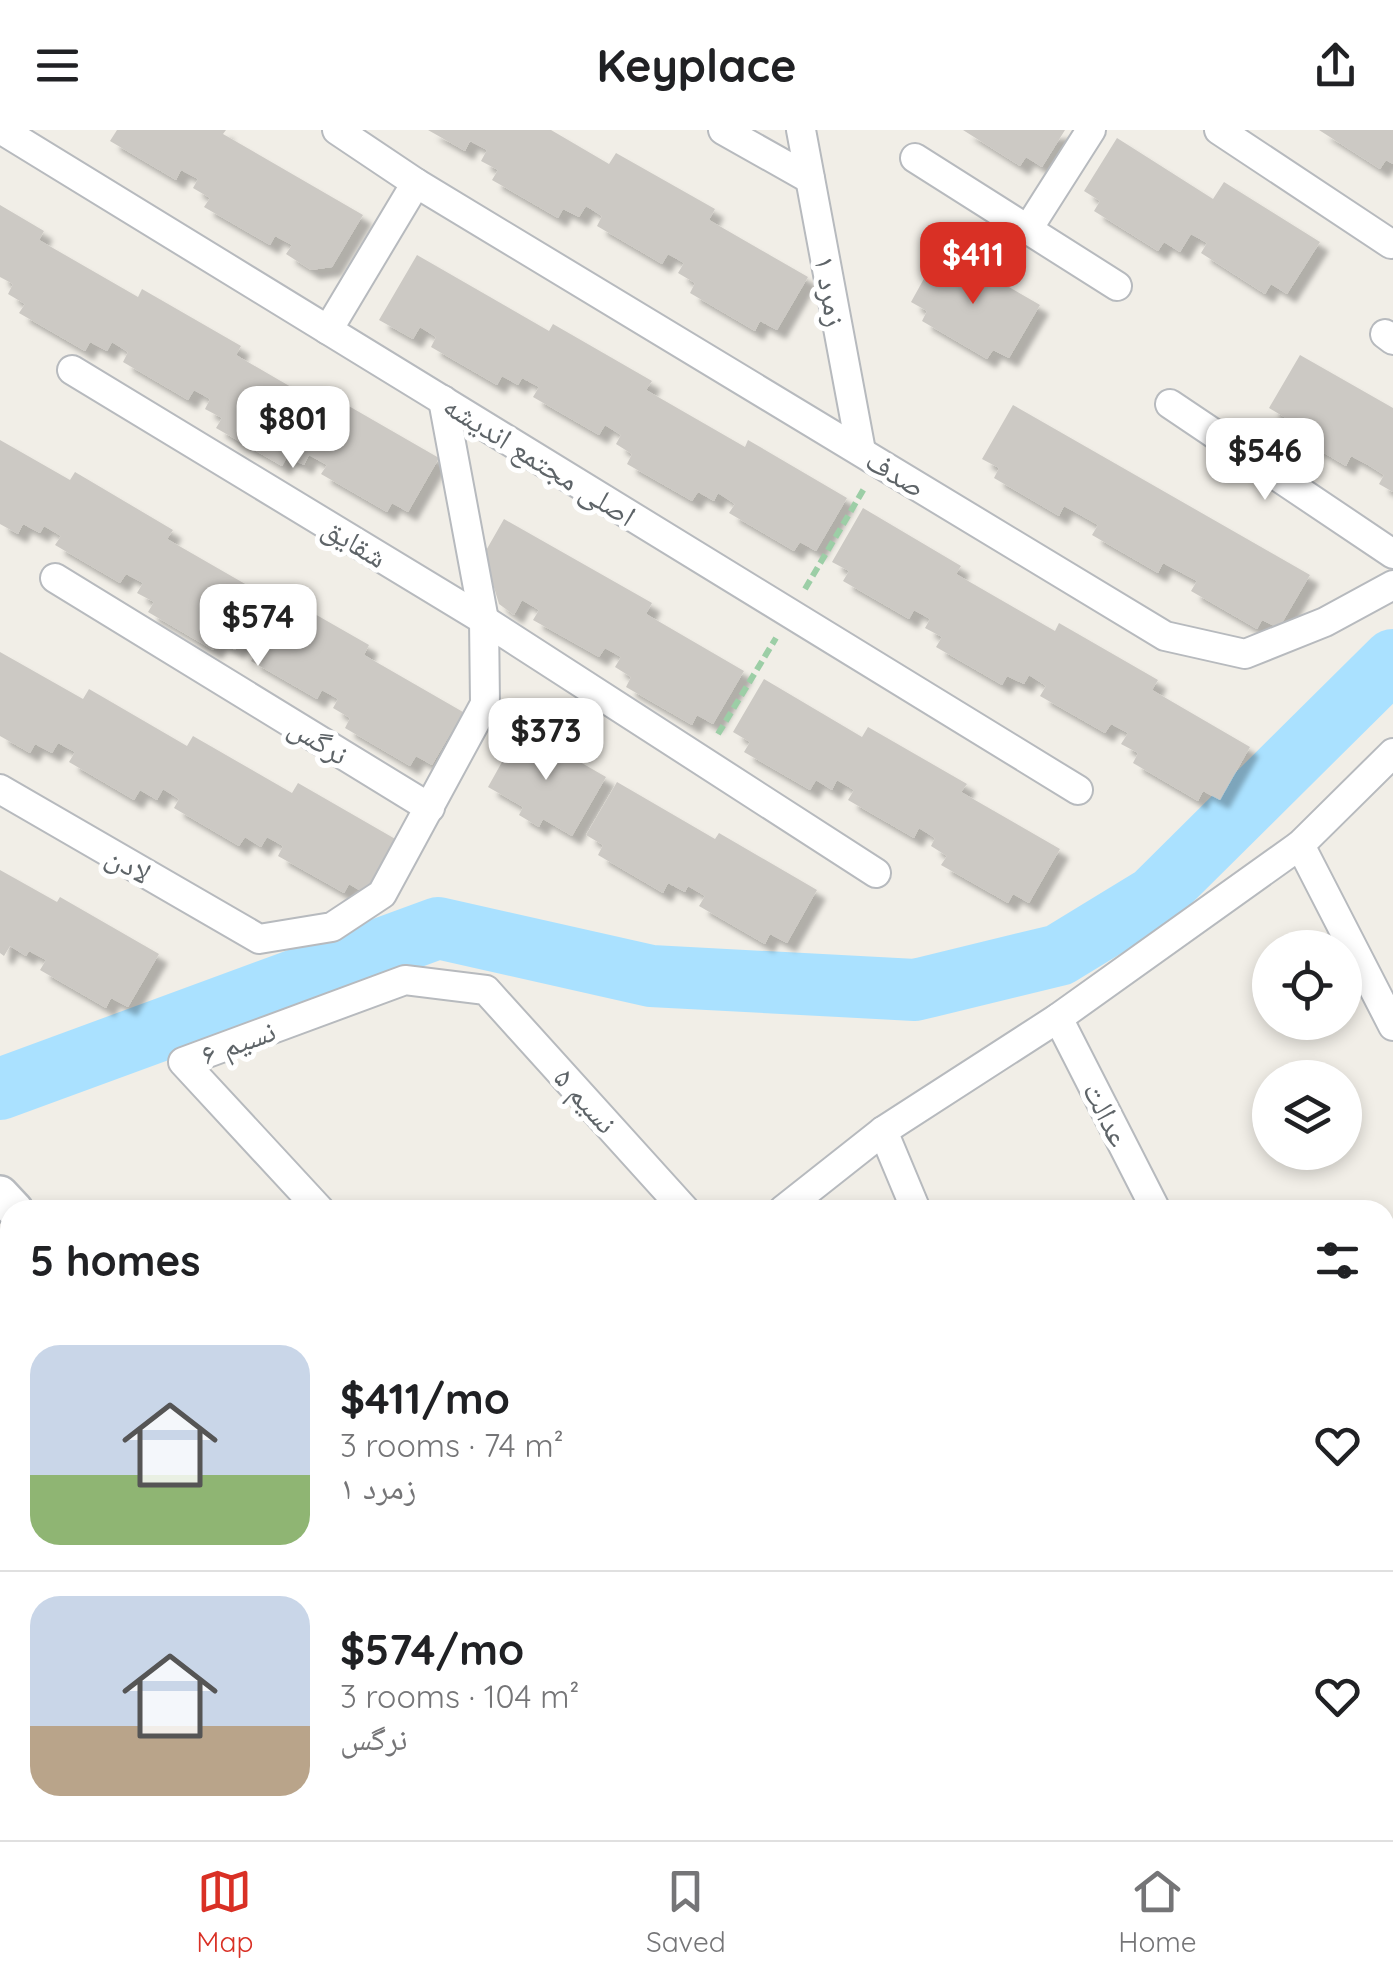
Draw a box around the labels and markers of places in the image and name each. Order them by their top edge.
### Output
pin: $411 [914,222,1032,307]
pin: $801 [234,386,352,471]
pin: $546 [1206,418,1324,503]
pin: $574 [199,584,317,669]
pin: $373 [487,698,605,783]

